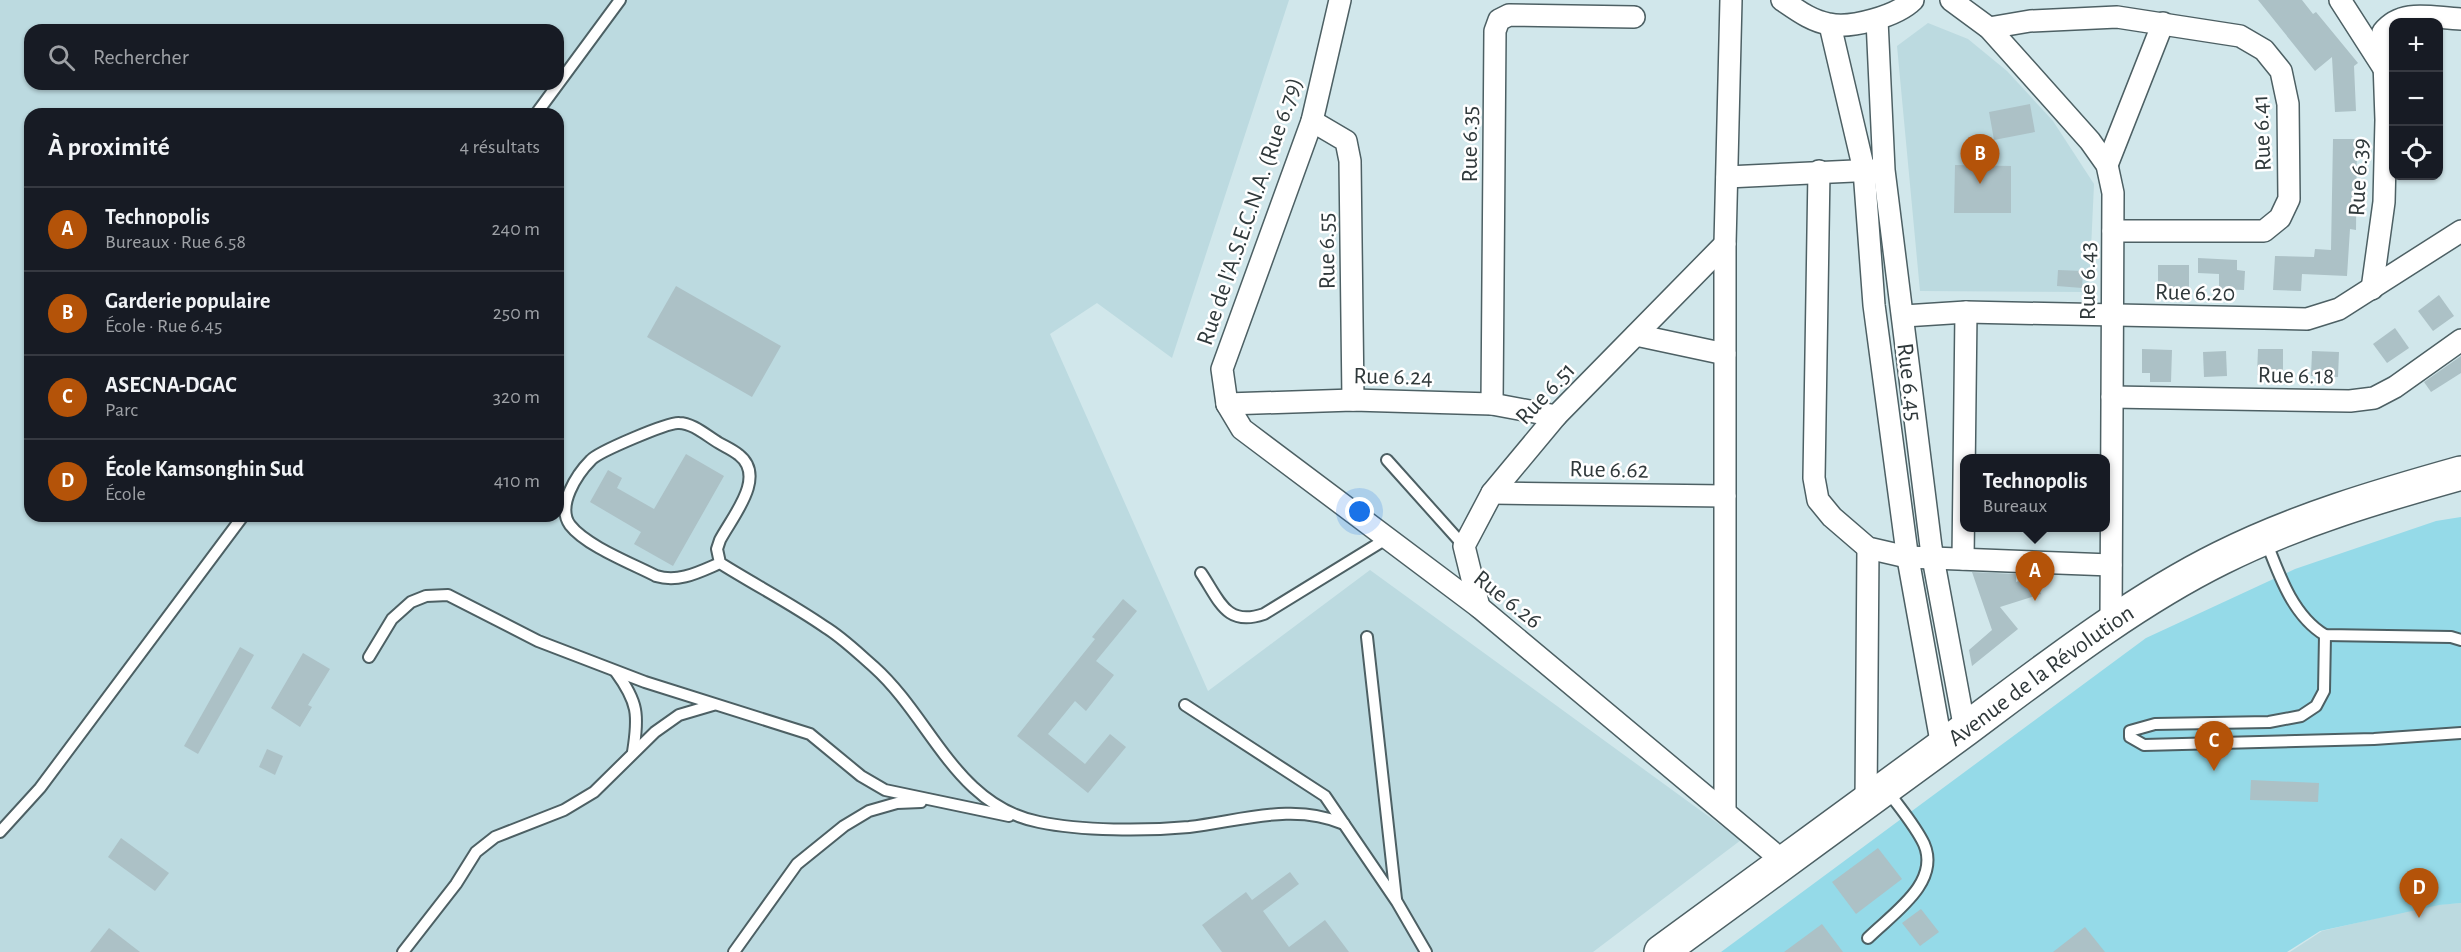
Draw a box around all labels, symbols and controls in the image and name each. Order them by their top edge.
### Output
map controls [2389,18,2443,180]
button: + [2389,18,2443,72]
search box [24,24,564,90]
icon: search [45,41,78,74]
text: Rechercher [93,46,189,68]
button: − [2389,72,2443,126]
street label: Rue de l'A.S.E.C.N.A. (Rue 6.79) [1193,74,1307,348]
street label: Rue 6.41 [2248,94,2276,172]
street label: Rue 6.35 [1458,106,1482,182]
button: locate [2389,126,2443,180]
text: À proximité [48,134,170,160]
pin: B [1960,134,2000,184]
text: 4 résultats [459,137,540,157]
street label: Rue 6.39 [2345,137,2373,217]
text: Technopolis [105,206,210,228]
street label: Rue 6.55 [1314,212,1340,290]
text: A [62,219,74,239]
text: 240 m [491,219,540,239]
text: Bureaux · Rue 6.58 [105,232,246,252]
street label: Rue 6.43 [2076,242,2100,320]
street label: Rue 6.20 [2155,280,2235,306]
text: Garderie populaire [105,290,270,312]
text: B [62,303,73,323]
text: 250 m [493,303,540,323]
text: École · Rue 6.45 [105,316,222,336]
street label: Rue 6.45 [1892,342,1926,423]
street label: Rue 6.51 [1511,358,1580,429]
street label: Rue 6.18 [2258,363,2334,389]
street label: Rue 6.24 [1353,364,1433,390]
text: ASECNA-DGAC [105,374,237,396]
text: C [62,387,73,407]
text: 320 m [493,387,540,407]
text: Parc [105,400,138,420]
popup [1960,454,2110,532]
street label: Rue 6.62 [1569,457,1649,483]
text: École Kamsonghin Sud [105,458,304,480]
text: Technopolis [1983,470,2087,492]
text: D [61,471,74,491]
text: 410 m [494,471,540,491]
text: École [105,484,146,504]
text: Bureaux [1983,496,2047,516]
your location [1345,497,1374,526]
pin: A [2016,552,2054,601]
street label: Rue 6.26 [1469,566,1546,634]
street label: Avenue de la Révolution [1944,601,2138,751]
pin: C [2194,722,2234,771]
pin: D [2400,868,2438,918]

